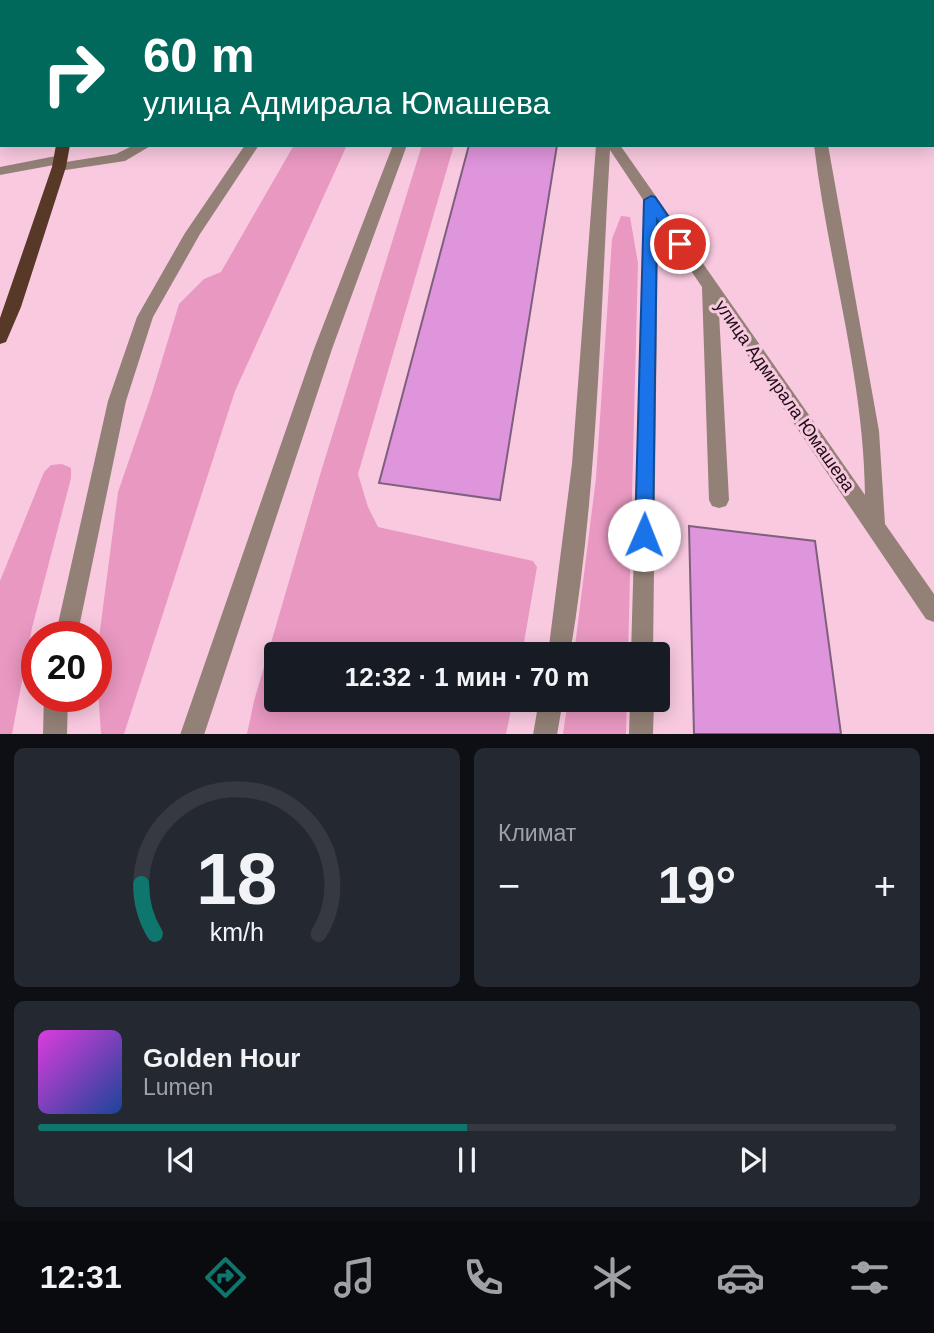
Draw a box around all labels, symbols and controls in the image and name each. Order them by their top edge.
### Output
icon: right [28,28,119,119]
text: 60 m [143,28,255,82]
text: улица Адмирала Юмашева [143,85,550,121]
pin [650,214,710,274]
icon: arrive [661,225,699,263]
street label: улица Адмирала Юмашева [711,296,859,496]
position arrow [607,498,681,572]
speed limit sign: 20 [21,621,112,712]
text: 12:32 · 1 мин · 70 m [345,662,589,692]
text: Климат [498,820,576,846]
text: 18 [197,838,277,919]
text: 19° [658,856,736,914]
text: − [498,865,520,907]
text: + [874,865,896,907]
text: km/h [210,917,264,945]
text: Golden Hour [143,1043,300,1073]
text: Lumen [143,1074,213,1100]
icon: previous [162,1141,200,1179]
icon: pause [448,1141,486,1179]
icon: next [734,1141,772,1179]
icon: directions [201,1253,250,1302]
icon: music [330,1253,379,1302]
icon: phone [459,1253,508,1302]
icon: climate [588,1253,637,1302]
icon: car [716,1253,765,1302]
icon: filters [845,1253,894,1302]
text: 12:31 [40,1259,122,1295]

